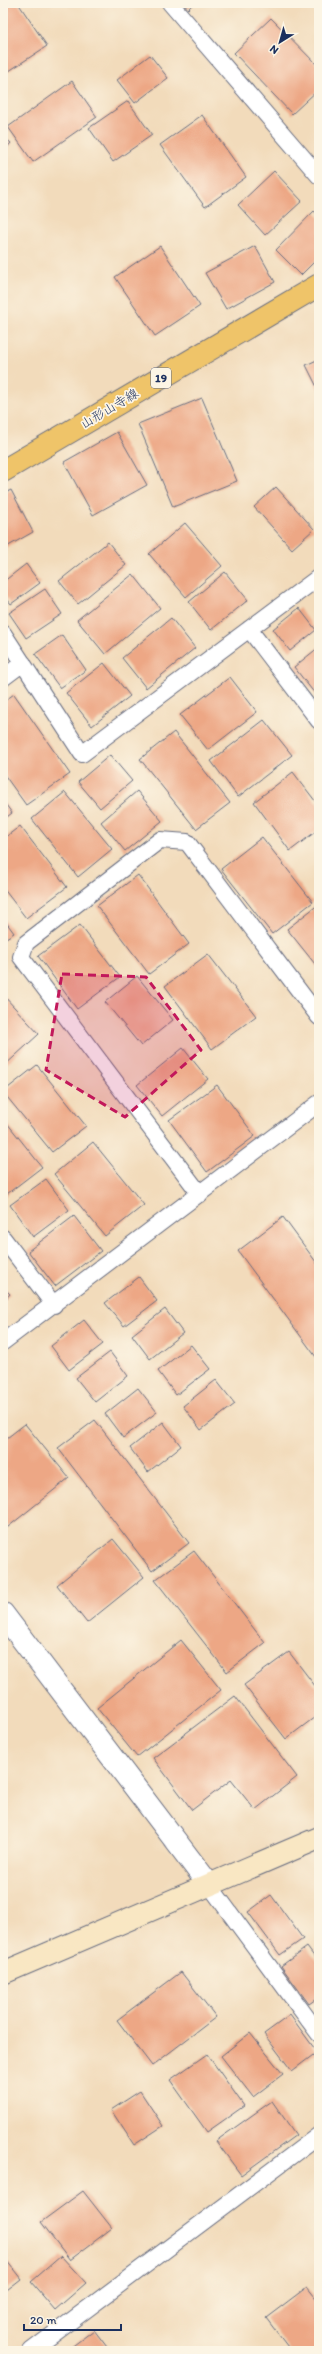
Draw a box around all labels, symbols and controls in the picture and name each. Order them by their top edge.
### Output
north arrow [260,22,300,62]
text: N [267,42,281,57]
road number: 19 [151,368,171,388]
street label: 山形山寺線 [78,385,142,432]
scale bar [24,2306,121,2332]
text: 20 m [30,2313,57,2327]

